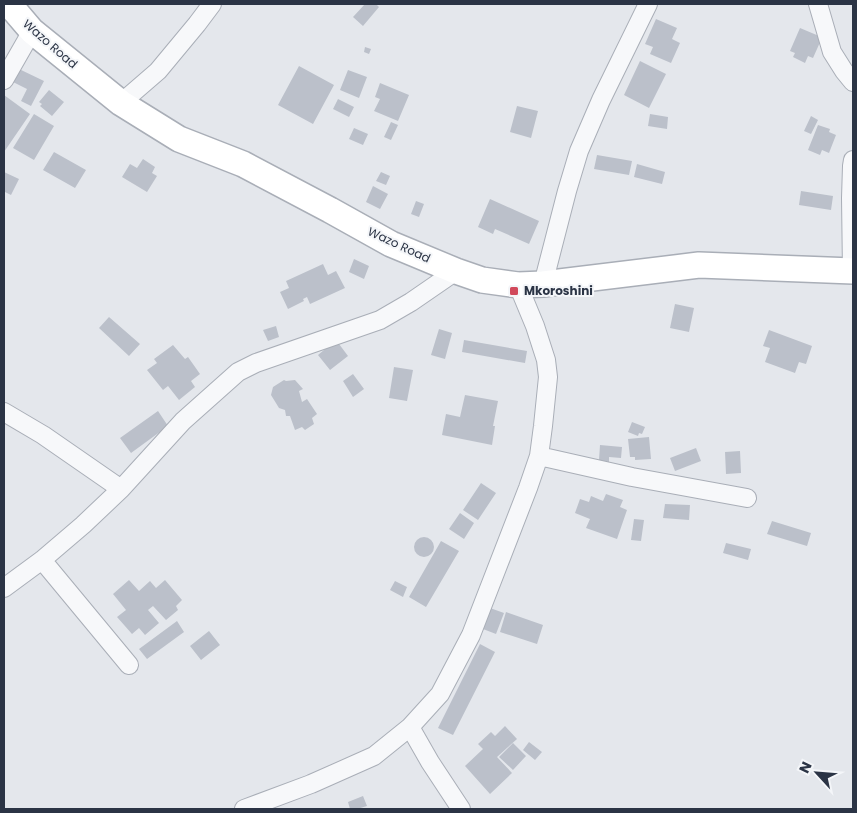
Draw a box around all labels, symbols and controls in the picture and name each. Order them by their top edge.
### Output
street label: Wazo Road [19,15,81,72]
street label: Wazo Road [365,223,433,266]
place label: Mkoroshini [524,282,593,299]
marker: Mkoroshini [508,285,520,297]
north arrow [792,748,842,798]
text: N [794,758,817,776]

